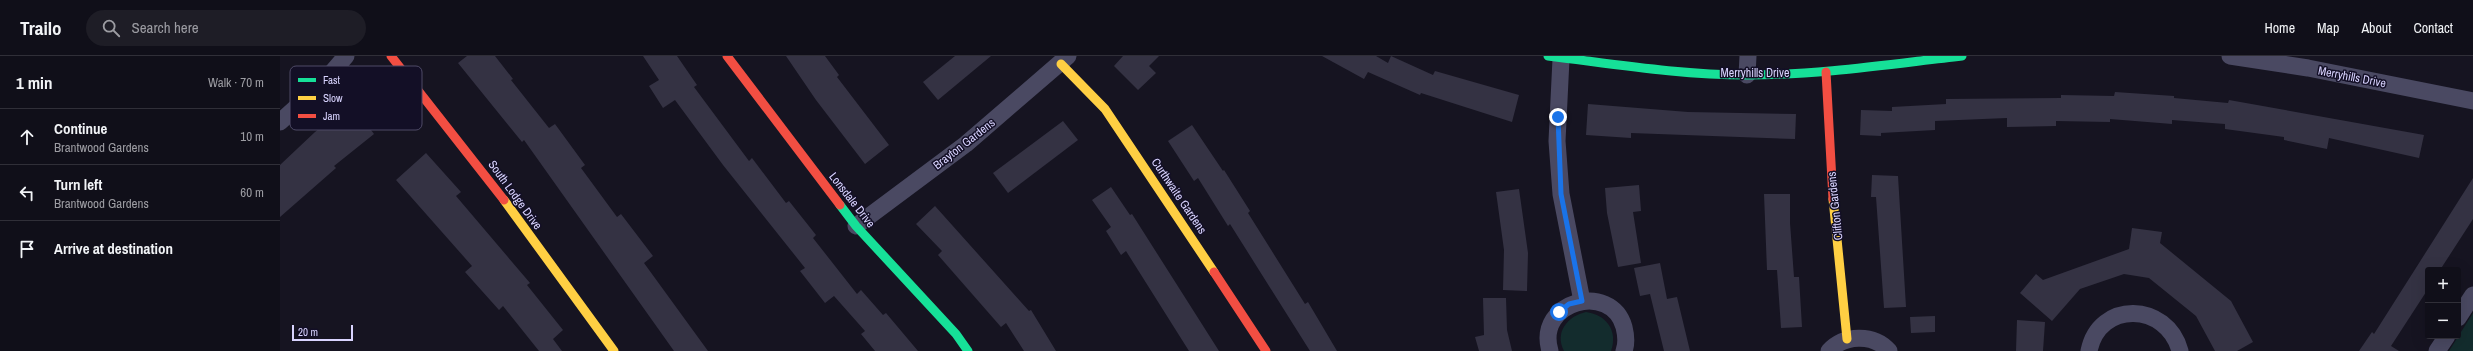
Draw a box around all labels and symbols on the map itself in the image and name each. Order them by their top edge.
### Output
street label: Merryhills Drive [2317,63,2387,91]
street label: Merryhills Drive [1721,65,1789,81]
legend [290,66,422,130]
text: Fast [323,73,341,87]
text: Slow [323,91,343,105]
route end [1549,108,1567,126]
text: Jam [323,109,340,123]
street label: Brayton Gardens [930,115,998,173]
street label: Curthwaite Gardens [1148,155,1210,237]
street label: South Lodge Drive [484,157,546,233]
street label: Lonsdale Drive [825,169,879,231]
street label: Clifton Gardens [1823,171,1847,241]
route start [1550,303,1568,321]
scale bar [292,323,353,342]

